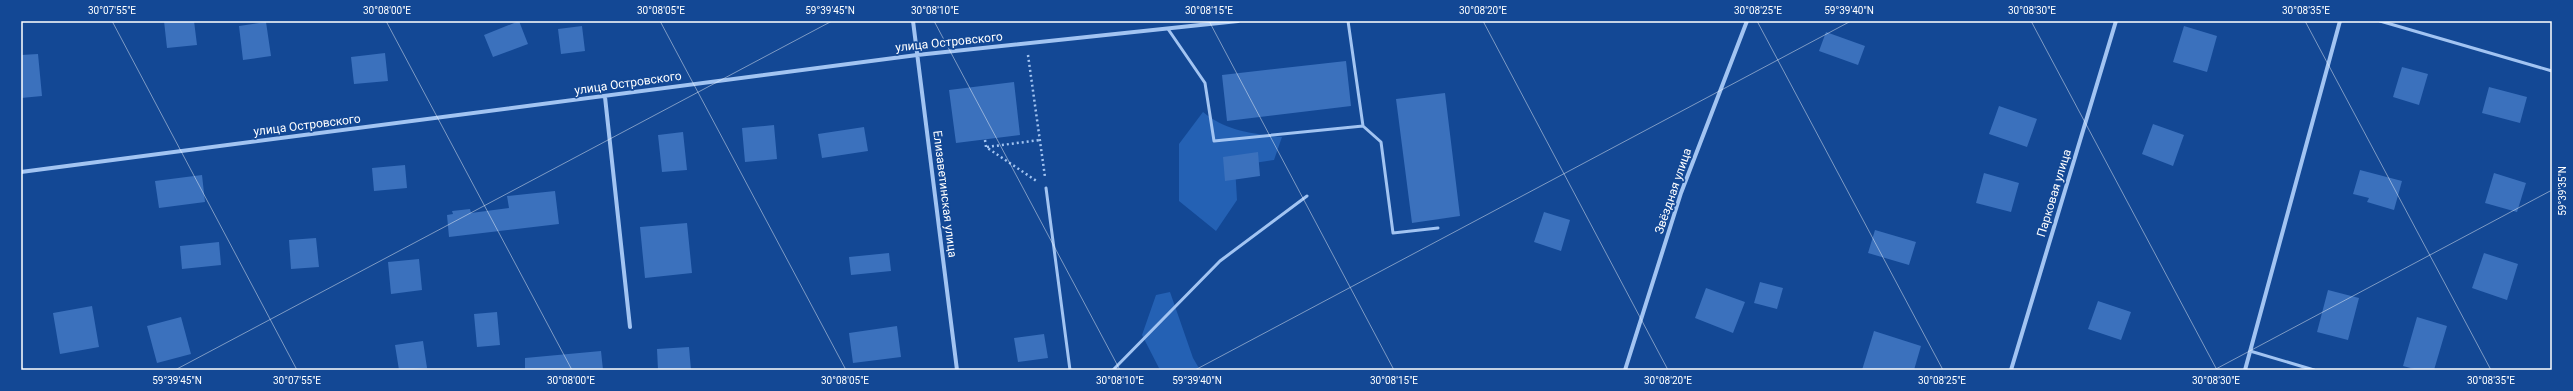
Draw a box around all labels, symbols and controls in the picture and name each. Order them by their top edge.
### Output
text: 30°07'55"E [88,5,136,16]
text: 30°08'00"E [363,5,411,16]
text: 30°08'05"E [637,5,685,16]
text: 59°39'45"N [805,5,855,16]
text: 30°08'10"E [911,5,959,16]
text: 30°08'15"E [1185,5,1233,16]
text: 30°08'20"E [1459,5,1507,16]
text: 30°08'25"E [1734,5,1782,16]
text: 59°39'40"N [1824,5,1874,16]
text: 30°08'30"E [2008,5,2056,16]
text: 30°08'35"E [2282,5,2330,16]
street label: улица Островского [895,29,1004,55]
street label: улица Островского [574,69,683,97]
street label: улица Островского [253,111,362,139]
street label: Елизаветинская улица [930,130,960,258]
street label: Звёздная улица [1652,146,1694,236]
street label: Парковая улица [2034,147,2074,239]
text: 59°39'35"N [2557,166,2568,216]
text: 59°39'45"N [152,375,202,386]
text: 30°07'55"E [273,375,321,386]
text: 30°08'00"E [547,375,595,386]
text: 30°08'05"E [821,375,869,386]
text: 30°08'10"E [1096,375,1144,386]
text: 59°39'40"N [1172,375,1222,386]
text: 30°08'15"E [1370,375,1418,386]
text: 30°08'20"E [1644,375,1692,386]
text: 30°08'25"E [1918,375,1966,386]
text: 30°08'30"E [2192,375,2240,386]
text: 30°08'35"E [2467,375,2515,386]

